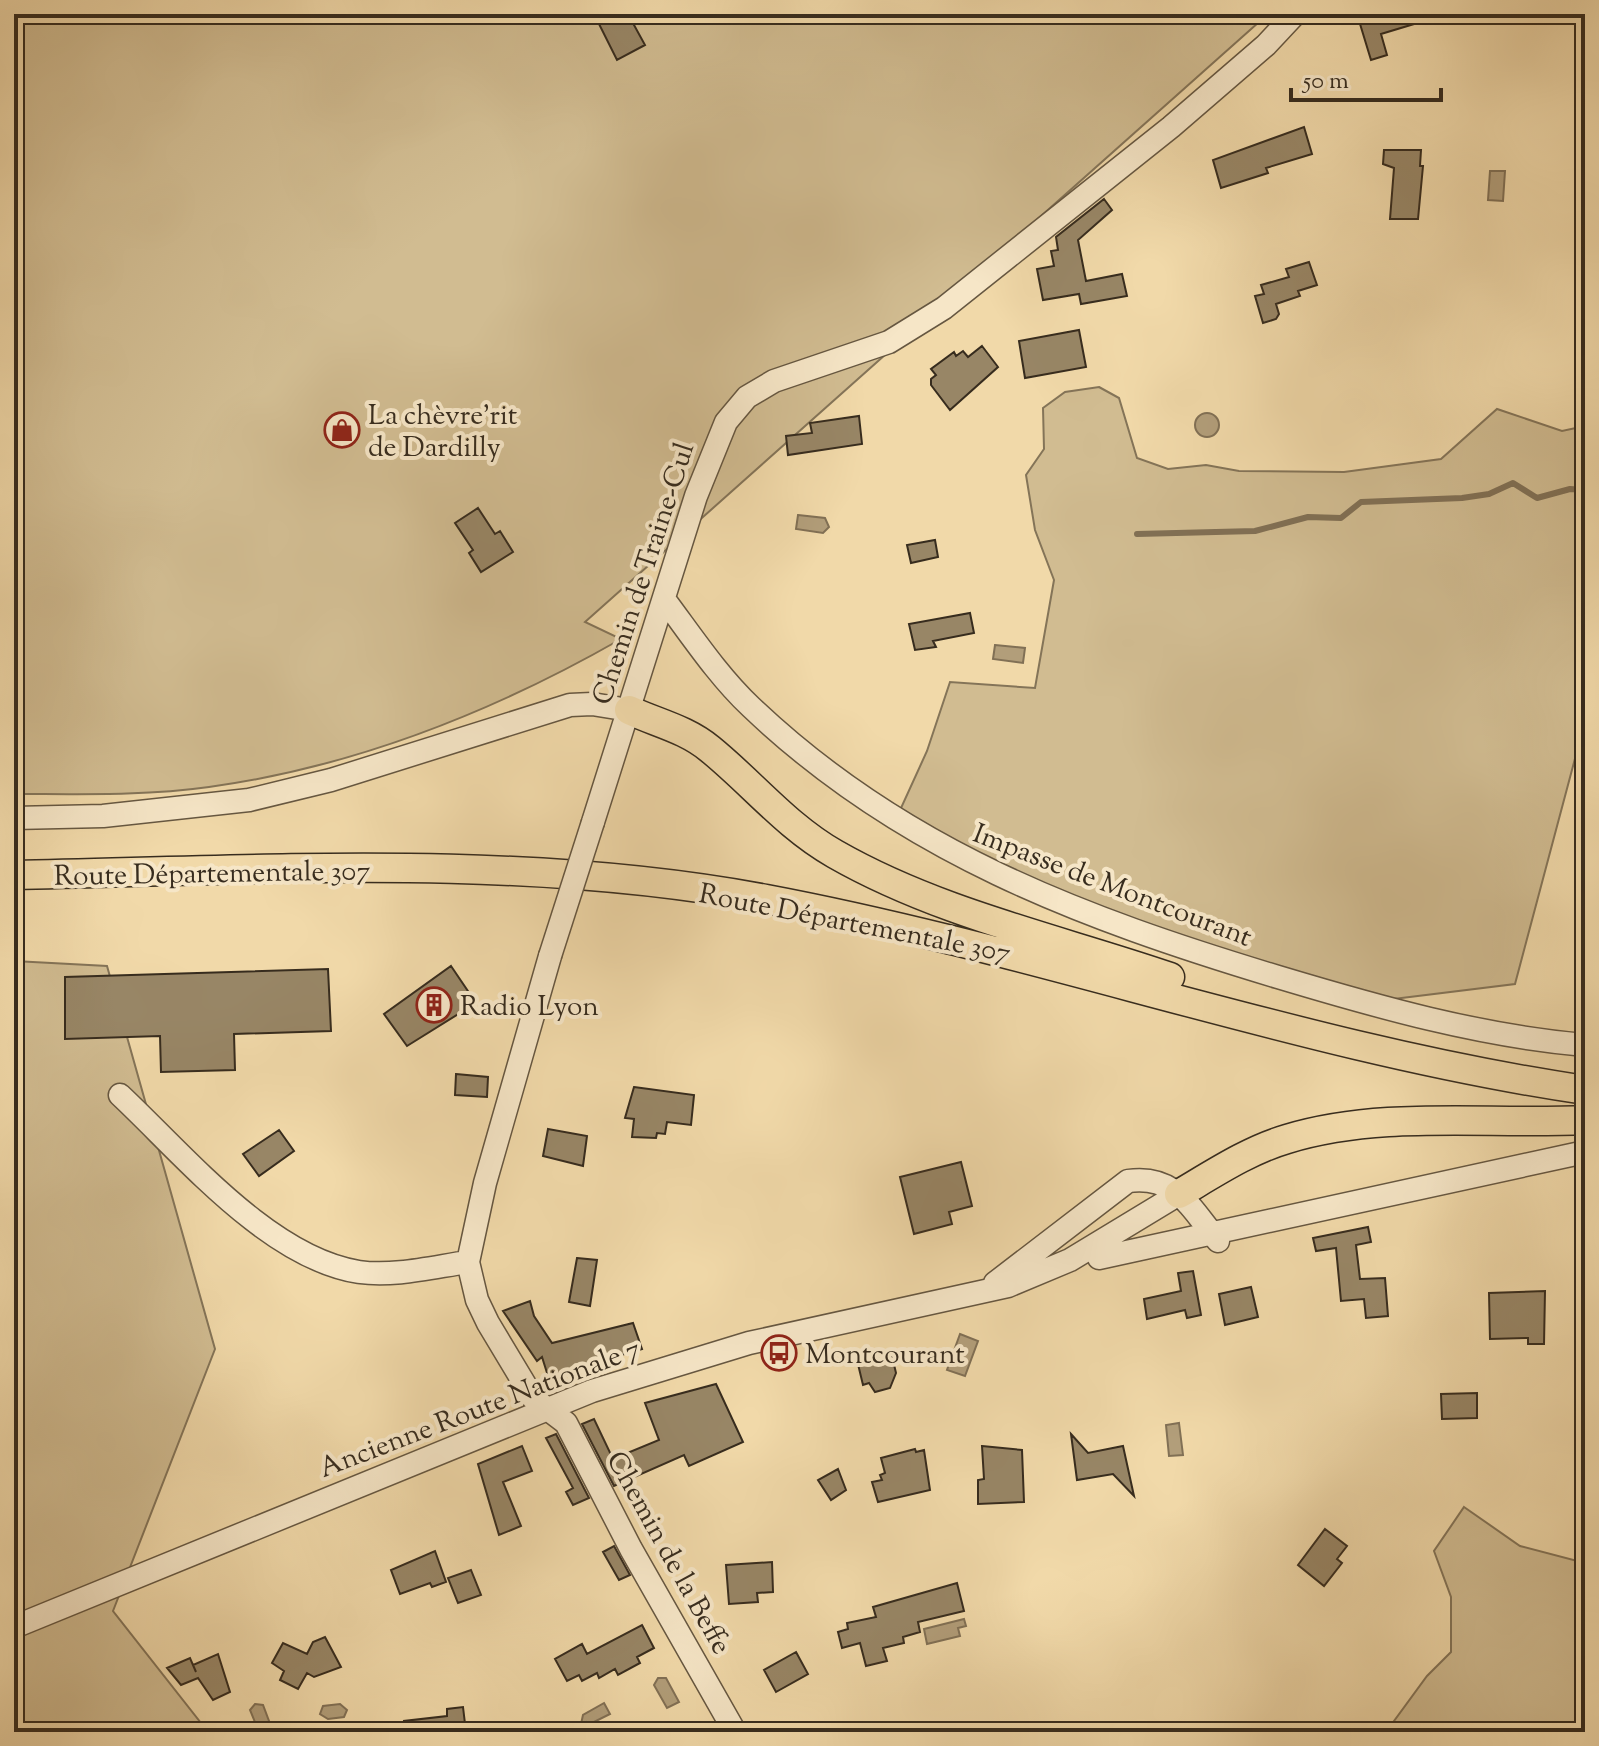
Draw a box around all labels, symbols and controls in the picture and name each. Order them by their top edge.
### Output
scale bar [1291,52,1441,102]
text: 50 m [1301,65,1349,99]
place label: La chèvre'rit de Dardilly [368,397,518,469]
shop icon: La chèvre'rit de Dardilly [323,411,361,449]
street label: Chemin de Traine-Cul [584,438,706,710]
street label: Impasse de Montcourant [967,815,1258,959]
street label: Route Départementale 307 [53,852,371,898]
street label: Route Départementale 307 [695,875,1014,975]
building icon: Radio Lyon [415,986,453,1024]
place label: Radio Lyon [460,988,599,1028]
street label: Ancienne Route Nationale 7 [314,1330,647,1490]
bus stop icon: Montcourant [760,1334,798,1372]
place label: Montcourant [805,1336,965,1376]
street label: Chemin de la Beffe [595,1445,740,1662]

